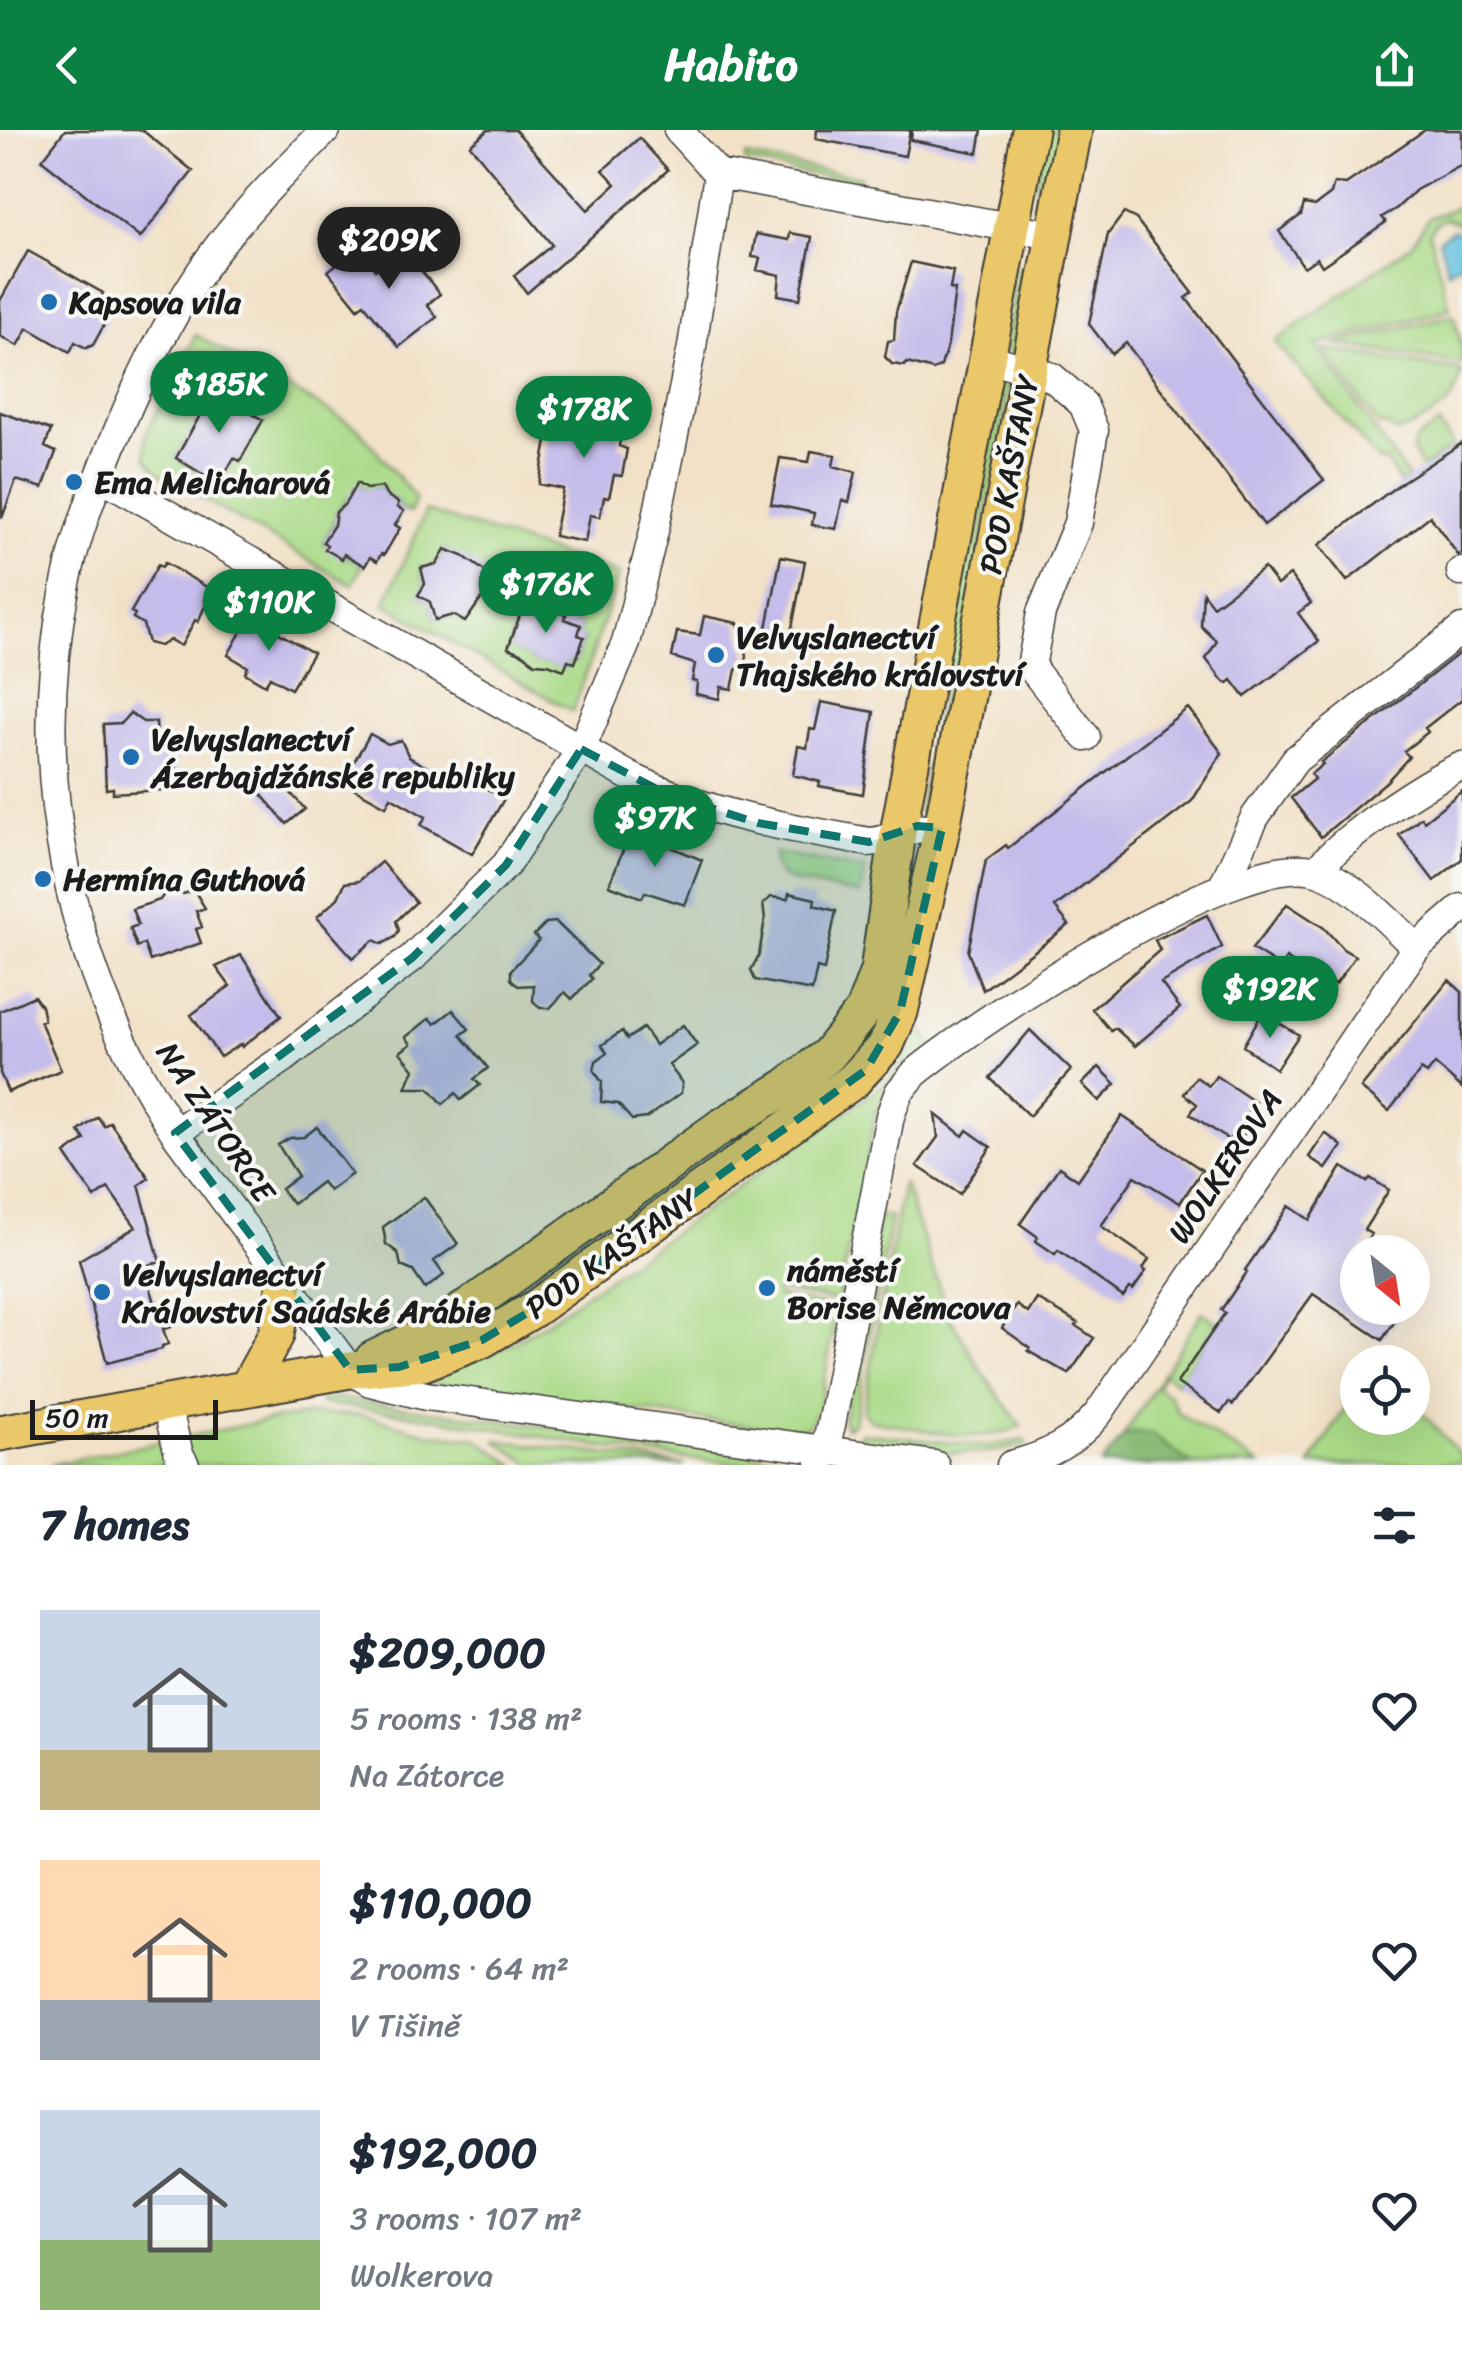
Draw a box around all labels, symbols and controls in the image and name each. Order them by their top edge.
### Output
text: Habito [664,25,798,105]
icon: back [40,38,95,93]
icon: share [1367,38,1422,93]
pin: $209K [319,207,459,292]
text: $209K [339,211,439,268]
place label: Kapsova vila [68,274,241,331]
marker: Kapsova vila [38,291,60,313]
pin: $185K [149,351,289,436]
text: $185K [172,355,266,412]
street label: POD KAŠTANY [962,369,1057,579]
pin: $178K [514,376,654,461]
text: $178K [538,380,630,437]
place label: Ema Melicharová [94,454,330,511]
marker: Ema Melicharová [63,471,85,493]
pin: $176K [476,551,616,636]
text: $176K [500,555,592,612]
pin: $110K [199,569,339,654]
text: $110K [225,573,313,630]
place label: Velvyslanectví Thajského království [736,609,1028,703]
marker: Velvyslanectví Thajského království [705,644,727,666]
place label: Velvyslanectví Ázerbajdžánské republiky [149,711,516,805]
marker: Velvyslanectví Ázerbajdžánské republiky [120,746,142,768]
pin: $97K [596,785,714,870]
text: $97K [616,789,694,846]
place label: Hermína Guthová [63,851,305,908]
marker: Hermína Guthová [32,868,54,890]
pin: $192K [1200,956,1340,1041]
text: $192K [1224,960,1316,1017]
street label: NA ZÁTORCE [140,1030,292,1217]
street label: WOLKEROVA [1152,1077,1299,1256]
street label: POD KAŠTANY [513,1172,712,1335]
north arrow [1340,1235,1430,1325]
map controls [1340,1235,1430,1435]
place label: náměstí Borise Němcova [786,1242,1011,1336]
place label: Velvyslanectví Království Saúdské Arábie [121,1246,491,1340]
marker: náměstí Borise Němcova [756,1277,778,1299]
marker: Velvyslanectví Království Saúdské Arábie [91,1281,113,1303]
button: locate [1340,1345,1430,1435]
text: 50 m [45,1393,109,1442]
scale bar [30,1395,218,1440]
text: 7 homes [40,1488,189,1562]
icon: filters [1367,1498,1422,1553]
text: $209,000 [350,1616,546,1690]
icon: home [120,1650,240,1770]
icon: heart [1367,1683,1422,1738]
text: 5 rooms · 138 m² [350,1690,582,1747]
text: Na Zátorce [350,1747,504,1804]
text: $110,000 [350,1866,532,1940]
icon: home [120,1900,240,2020]
icon: heart [1367,1933,1422,1988]
text: 2 rooms · 64 m² [350,1940,569,1997]
text: V Tišině [350,1997,460,2054]
text: $192,000 [350,2116,537,2190]
icon: home [120,2150,240,2270]
icon: heart [1367,2183,1422,2238]
text: 3 rooms · 107 m² [350,2190,582,2247]
text: Wolkerova [350,2247,493,2304]

